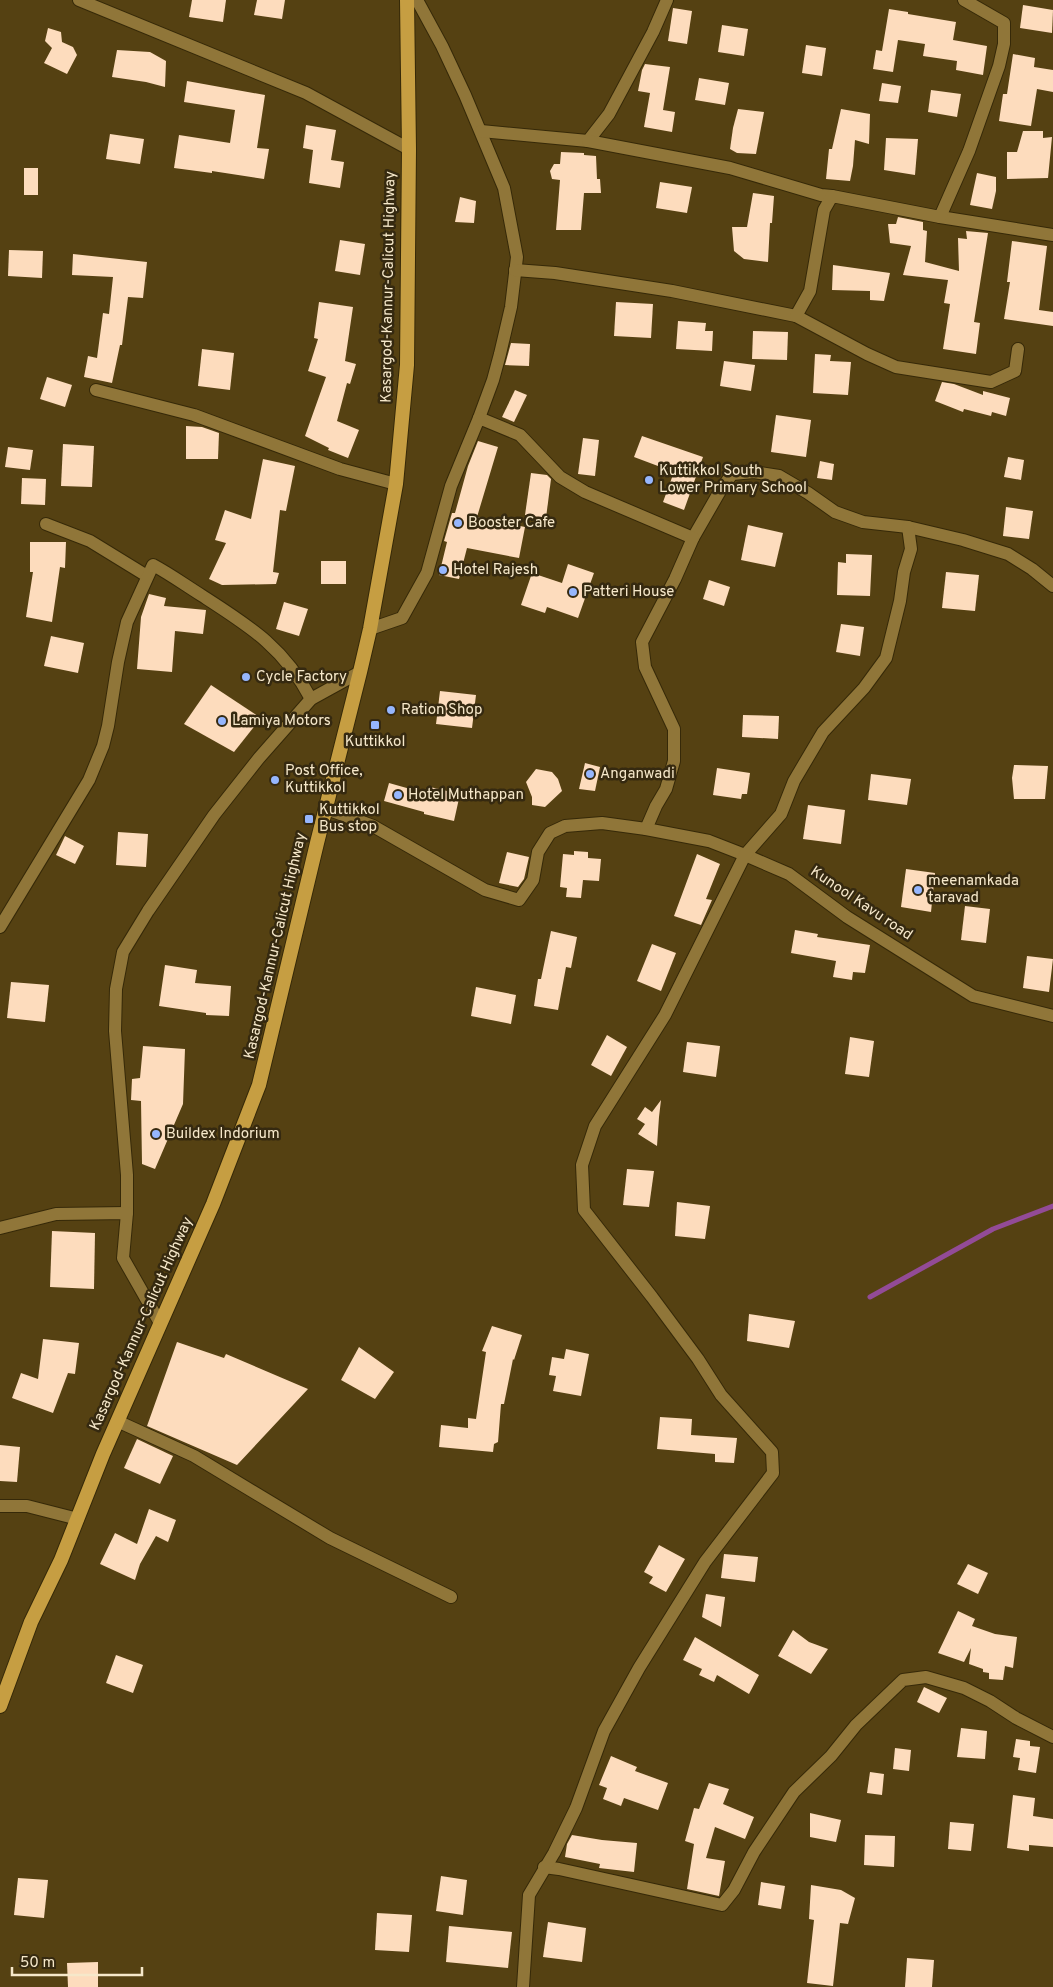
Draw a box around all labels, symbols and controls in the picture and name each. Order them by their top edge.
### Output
street label: Kasargod-Kannur-Calicut Highway [377,171,401,403]
place label: Kuttikkol South Lower Primary School [659,462,807,498]
marker: Kuttikkol South Lower Primary School [643,474,655,486]
place label: Booster Cafe [468,514,555,533]
marker: Booster Cafe [452,517,464,529]
place label: Hotel Rajesh [453,561,538,580]
marker: Hotel Rajesh [437,564,449,576]
place label: Patteri House [583,583,674,602]
marker: Patteri House [567,586,579,598]
place label: Cycle Factory [256,668,347,687]
marker: Cycle Factory [240,671,252,683]
place label: Ration Shop [401,701,482,720]
marker: Ration Shop [385,704,397,716]
place label: Lamiya Motors [232,712,331,731]
marker: Lamiya Motors [216,715,228,727]
marker: Kuttikkol [369,719,381,731]
place label: Kuttikkol [345,733,405,752]
place label: Post Office, Kuttikkol [285,762,363,798]
place label: Anganwadi [600,765,675,784]
marker: Anganwadi [584,768,596,780]
marker: Post Office, Kuttikkol [269,774,281,786]
place label: Hotel Muthappan [408,786,524,805]
marker: Hotel Muthappan [392,789,404,801]
place label: Kuttikkol Bus stop [319,801,380,837]
marker: Kuttikkol Bus stop [303,813,315,825]
street label: Kasargod-Kannur-Calicut Highway [241,831,311,1061]
street label: Kunool Kavu road [806,863,916,945]
place label: meenamkada taravad [928,872,1019,908]
marker: meenamkada taravad [912,884,924,896]
place label: Buildex Indorium [166,1125,280,1144]
marker: Buildex Indorium [150,1128,162,1140]
street label: Kasargod-Kannur-Calicut Highway [86,1214,198,1434]
scale bar [12,1944,142,1976]
text: 50 m [20,1954,55,1973]

